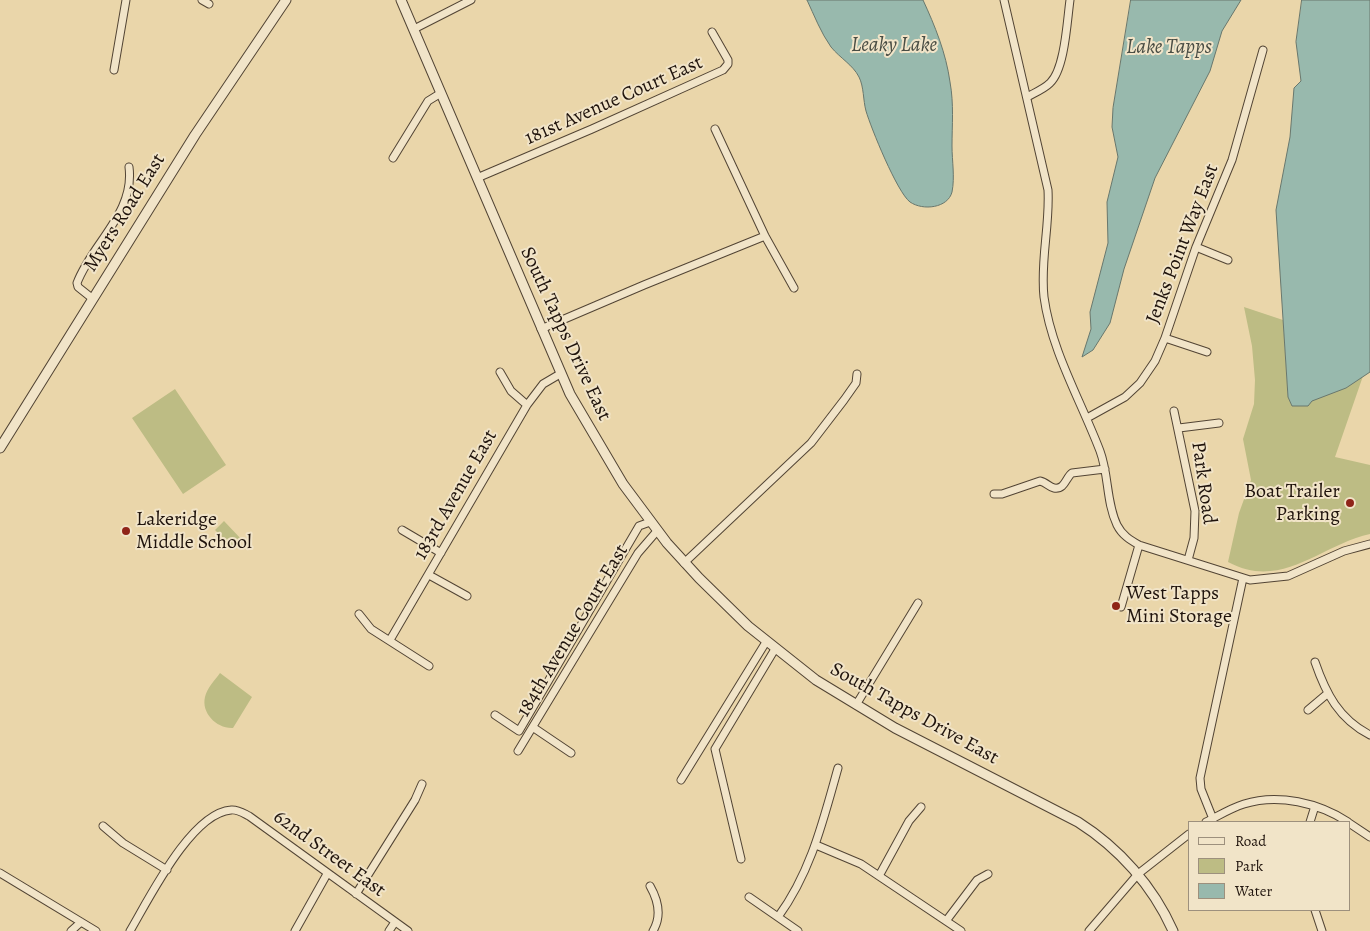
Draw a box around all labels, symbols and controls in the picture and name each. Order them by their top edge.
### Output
water label: Leaky Lake [851,33,937,59]
water label: Lake Tapps [1126,35,1212,61]
street label: 181st Avenue Court East [521,51,707,151]
street label: Myers Road East [79,150,171,276]
street label: Jenks Point Way East [1142,161,1224,327]
street label: South Tapps Drive East [514,243,616,425]
street label: 183rd Avenue East [409,426,503,564]
street label: Park Road [1185,440,1221,526]
place label: Boat Trailer Parking [1244,480,1340,527]
marker: Boat Trailer Parking [1344,497,1356,509]
place label: Lakeridge Middle School [136,508,252,555]
marker: Lakeridge Middle School [120,525,132,537]
street label: 184th Avenue Court East [512,540,634,722]
place label: West Tapps Mini Storage [1126,582,1232,629]
marker: West Tapps Mini Storage [1110,600,1122,612]
street label: South Tapps Drive East [826,658,1002,770]
street label: 62nd Street East [268,805,390,903]
legend [1188,821,1350,911]
text: Road [1235,831,1266,851]
text: Park [1235,856,1263,876]
text: Water [1235,881,1272,901]

